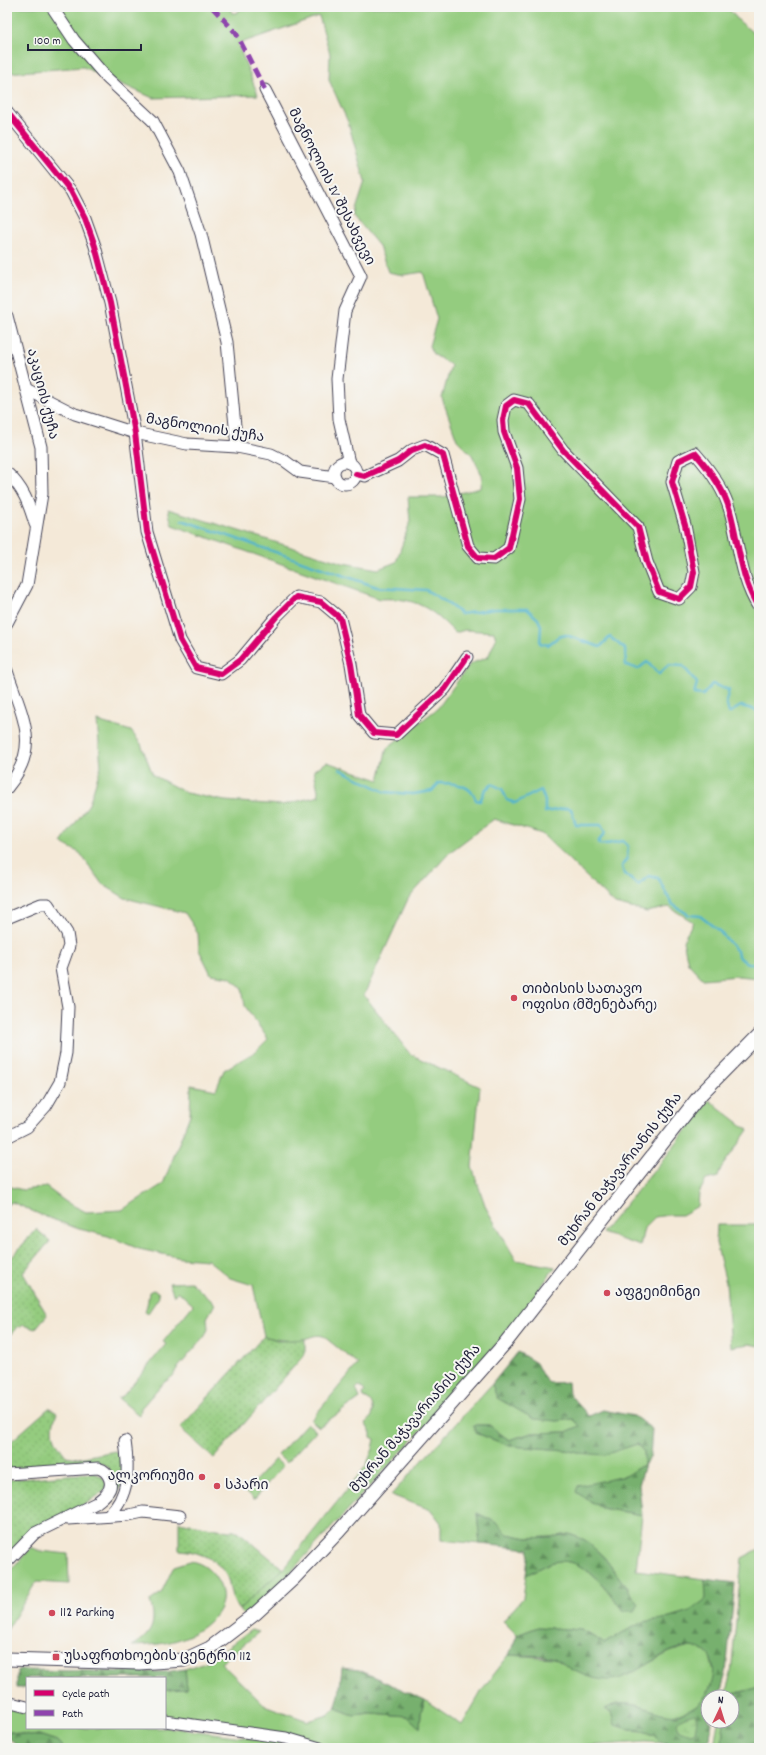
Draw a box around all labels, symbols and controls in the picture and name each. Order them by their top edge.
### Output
scale bar [28,26,141,52]
text: 100 m [34,33,61,50]
street label: მაგნოლიის IV შესახვევი [283,105,379,269]
street label: აკაციის ქუჩა [21,346,63,442]
street label: მაგნოლიის ქუჩა [144,410,266,448]
place label: თიბისის სათავო ოფისი (მშენებარე) [522,980,657,1016]
marker: თიბისის სათავო ოფისი (მშენებარე) [509,993,519,1003]
street label: მუხრან მაჭავარიანის ქუჩა [554,1089,688,1251]
place label: აფგეიმინგი [615,1283,700,1303]
marker: აფგეიმინგი [602,1288,612,1298]
street label: მუხრან მაჭავარიანის ქუჩა [346,1340,486,1498]
place label: ალკორიუმი [108,1467,194,1487]
marker: ალკორიუმი [197,1472,207,1482]
place label: სპარი [225,1476,268,1496]
marker: სპარი [212,1481,222,1491]
place label: 112 Parking [60,1603,114,1623]
marker: 112 Parking [47,1608,57,1618]
place label: უსაფრთხოების ცენტრი 112 [64,1647,251,1667]
marker: უსაფრთხოების ცენტრი 112 [51,1652,61,1662]
legend [26,1677,166,1729]
text: Cycle path [62,1686,110,1703]
north arrow [700,1689,740,1729]
text: N [717,1693,724,1709]
text: Path [62,1706,83,1723]

